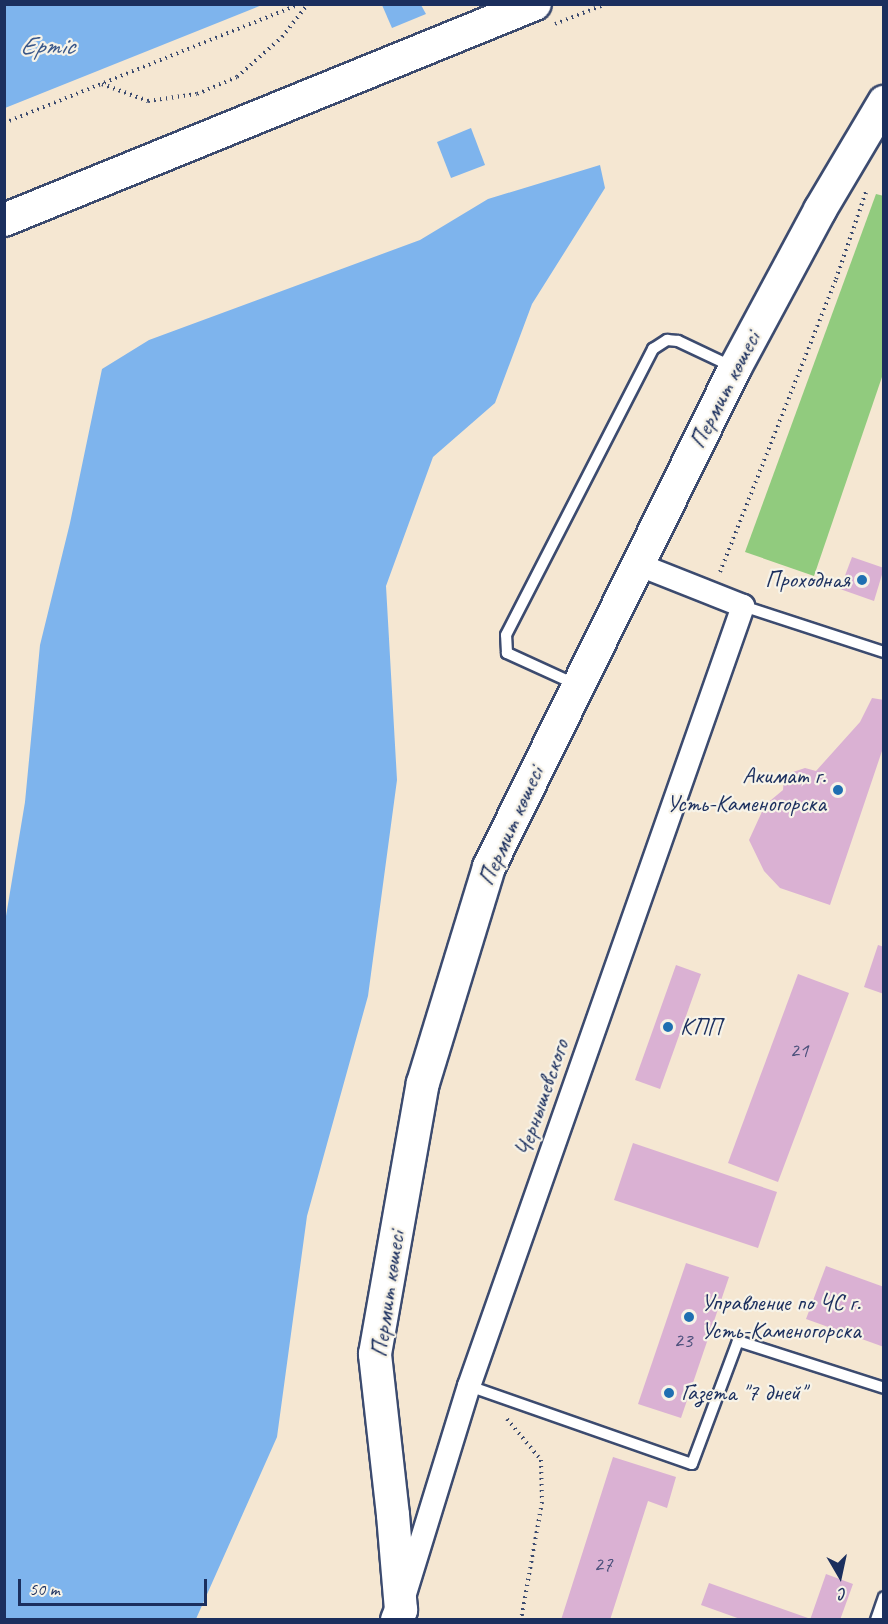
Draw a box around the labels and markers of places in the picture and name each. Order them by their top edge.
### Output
place label: Проходная [765,566,850,594]
marker: Проходная [855,573,869,587]
place label: Акимат г. Усть-Каменогорска [666,762,826,818]
marker: Акимат г. Усть-Каменогорска [831,783,845,797]
place label: КПП [680,1013,721,1041]
marker: КПП [661,1020,675,1034]
place label: Управление по ЧС г. Усть-Каменогорска [701,1289,861,1345]
marker: Управление по ЧС г. Усть-Каменогорска [682,1310,696,1324]
place label: Газета "7 дней" [681,1379,806,1407]
marker: Газета "7 дней" [662,1386,676,1400]

